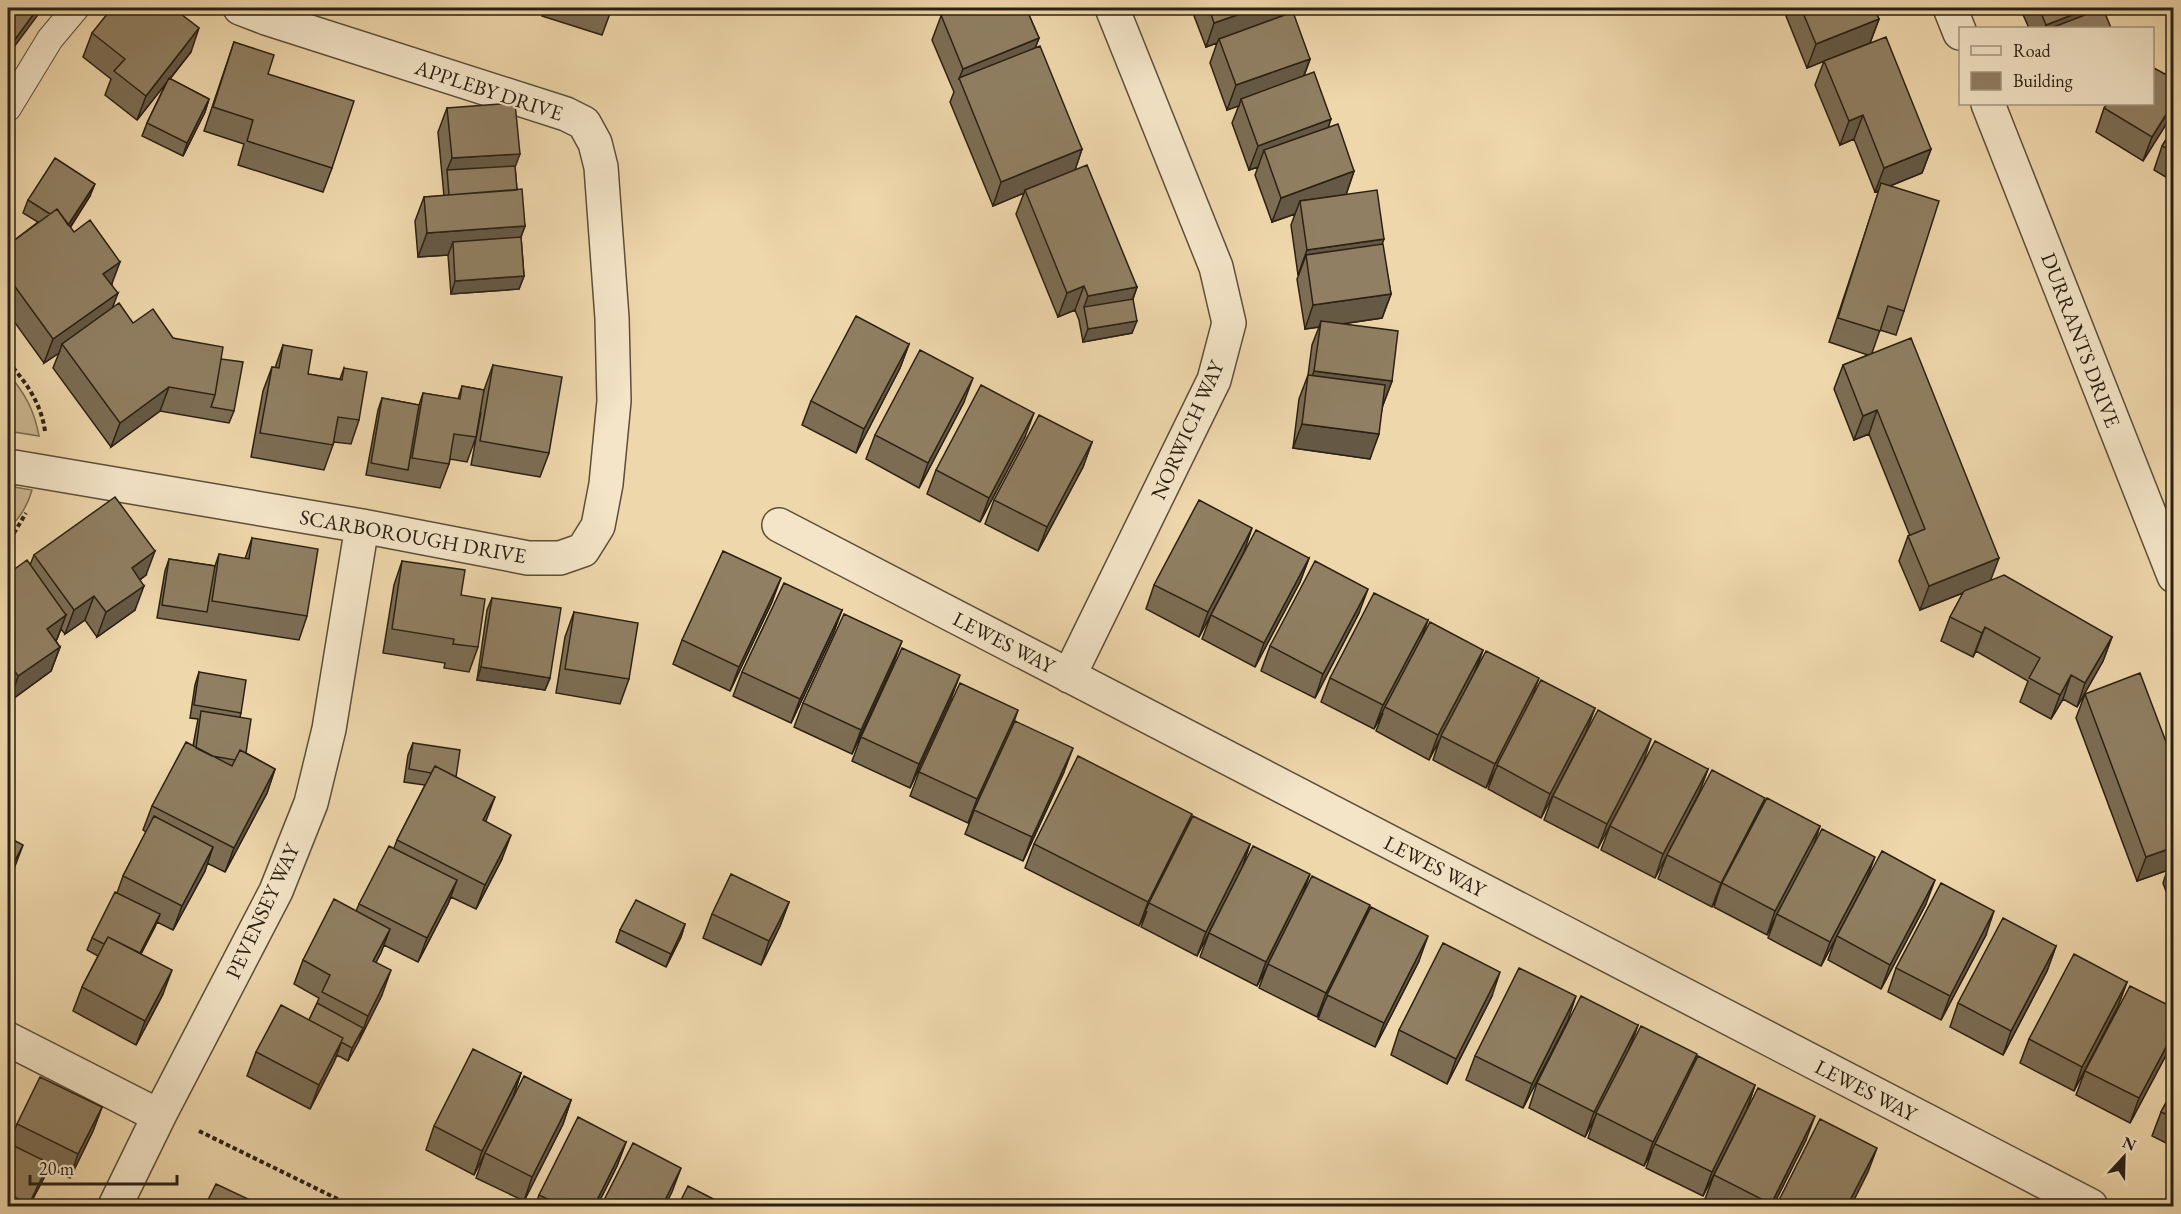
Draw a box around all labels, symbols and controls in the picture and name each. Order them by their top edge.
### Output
legend [1959,27,2154,105]
text: Road [2013,39,2052,62]
street label: APPLEBY DRIVE [411,53,567,127]
text: Building [2013,69,2073,92]
street label: DURRANTS DRIVE [2035,249,2127,431]
street label: NORWICH WAY [1144,355,1230,504]
street label: SCARBOROUGH DRIVE [298,503,528,569]
street label: LEWES WAY [949,605,1061,680]
street label: LEWES WAY [1380,829,1492,904]
street label: PEVENSEY WAY [219,838,306,983]
street label: LEWES WAY [1811,1053,1923,1128]
north arrow [2094,1127,2154,1187]
text: N [2119,1131,2139,1156]
scale bar [30,1148,177,1186]
text: 20 m [39,1157,74,1180]

